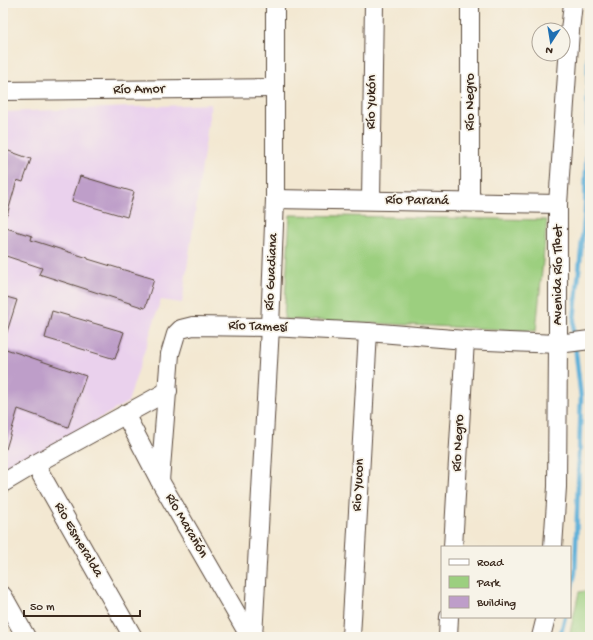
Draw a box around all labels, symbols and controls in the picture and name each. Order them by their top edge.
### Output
north arrow [531,22,571,62]
text: N [545,43,554,56]
street label: Río Negro [462,73,479,131]
street label: Río Yukón [363,74,381,129]
street label: Río Amor [113,81,166,99]
street label: Río Paraná [385,192,450,210]
street label: Avenida Río Tíbet [550,224,567,325]
street label: Río Guadiana [261,232,283,311]
street label: Río Tamesí [228,317,289,337]
street label: Río Negro [449,414,469,472]
street label: Rio Yucon [349,458,369,512]
street label: Río Marañón [161,491,211,562]
street label: Rio Esmeralda [50,499,107,582]
legend [441,546,571,618]
text: Road [477,557,504,571]
text: Park [476,577,502,591]
scale bar [24,592,140,618]
text: Building [476,597,516,611]
text: 50 m [30,601,55,615]

